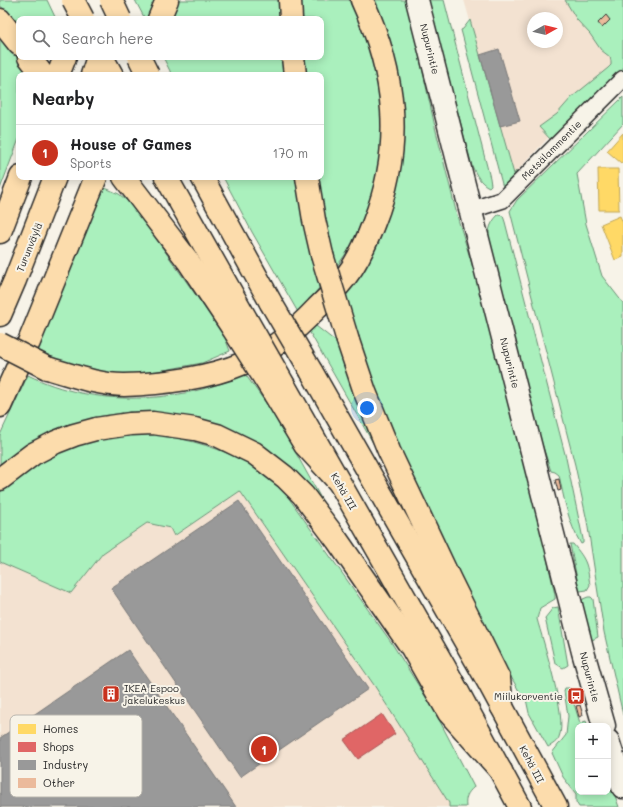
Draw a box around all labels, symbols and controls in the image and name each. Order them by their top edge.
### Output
north arrow [527,12,563,48]
search box [16,16,324,60]
street label: Nupurintie [417,22,443,76]
icon: search [30,27,52,49]
text: Search here [62,28,153,48]
text: Nearby [32,87,94,109]
street label: Metsälammentie [518,117,584,183]
text: House of Games [70,134,192,154]
text: 1 [42,144,48,161]
text: 170 m [272,144,308,161]
text: Sports [70,154,112,171]
street label: Turunväylä [13,220,45,274]
street label: Nupurintie [497,336,523,390]
your location [357,398,377,418]
street label: Kehä III [328,470,360,513]
street label: Nupurintie [577,650,603,704]
place label: IKEA Espoo jakelukeskus [123,681,185,707]
building icon: IKEA Espoo jakelukeskus [101,684,121,704]
bus stop icon: Miilukorventie [566,686,586,706]
place label: Miilukorventie [494,689,563,703]
legend [10,715,142,797]
text: Homes [43,721,78,736]
map controls [575,723,611,795]
button: + [575,723,611,759]
pin: 1 [251,734,277,764]
text: Shops [43,739,74,754]
street label: Kehä III [516,743,548,786]
text: Industry [43,757,89,772]
button: − [575,759,611,795]
text: Other [43,775,75,790]

